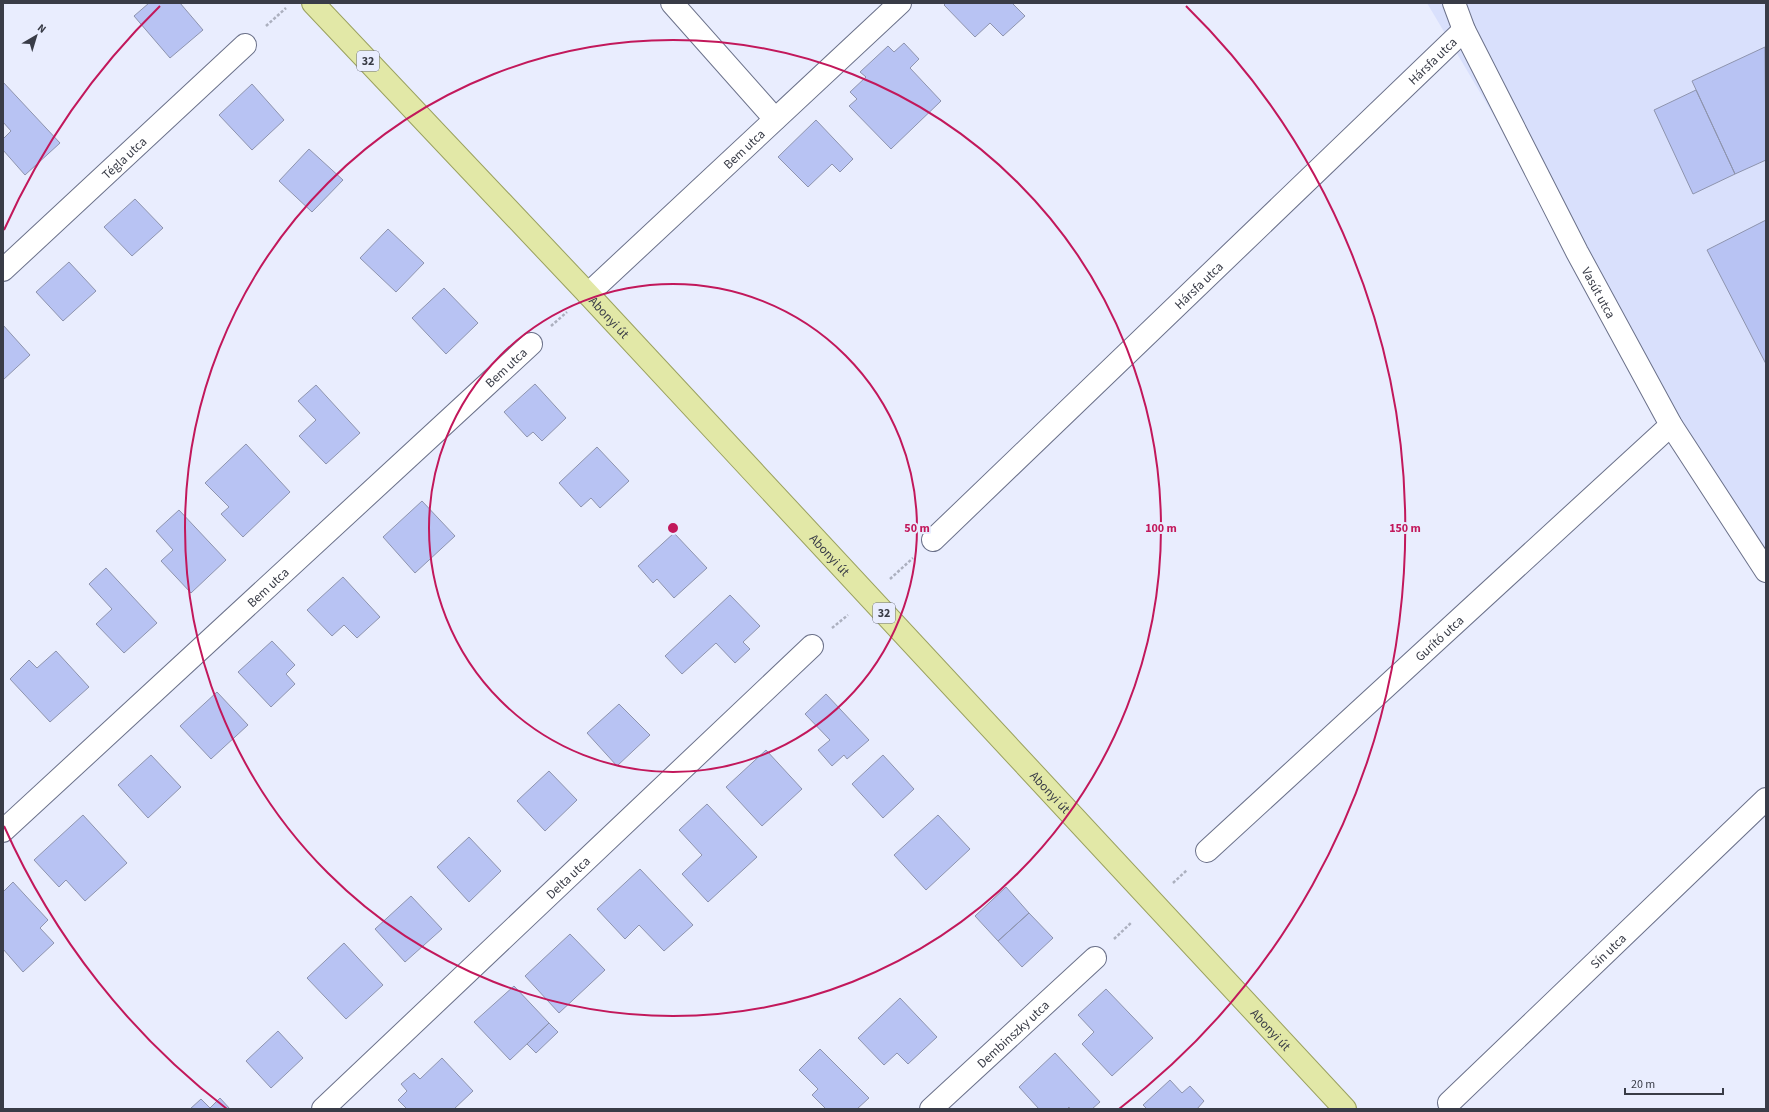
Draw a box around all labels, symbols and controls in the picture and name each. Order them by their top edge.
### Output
north arrow [16,16,56,56]
text: N [34,20,49,37]
street label: Hársfa utca [1404,34,1461,89]
road number: 32 [357,51,379,71]
street label: Bem utca [720,125,769,173]
street label: Tégla utca [98,133,151,184]
street label: Hársfa utca [1171,258,1227,314]
street label: Vasút utca [1577,264,1619,322]
street label: Abonyi út [585,293,633,343]
street label: Bem utca [482,344,531,392]
text: 50 m [904,520,930,537]
text: 100 m [1145,520,1177,537]
text: 150 m [1389,520,1421,537]
centre of rings [666,521,680,535]
street label: Abonyi út [805,530,854,581]
street label: Bem utca [243,564,293,612]
road number: 32 [873,603,895,623]
street label: Gurító utca [1411,612,1468,666]
street label: Abonyi út [1026,768,1074,818]
street label: Delta utca [542,853,594,903]
street label: Sín utca [1587,930,1630,973]
street label: Dembinszky utca [973,997,1053,1073]
street label: Abonyi út [1246,1005,1295,1056]
scale bar [1625,1070,1723,1096]
text: 20 m [1631,1076,1655,1093]

